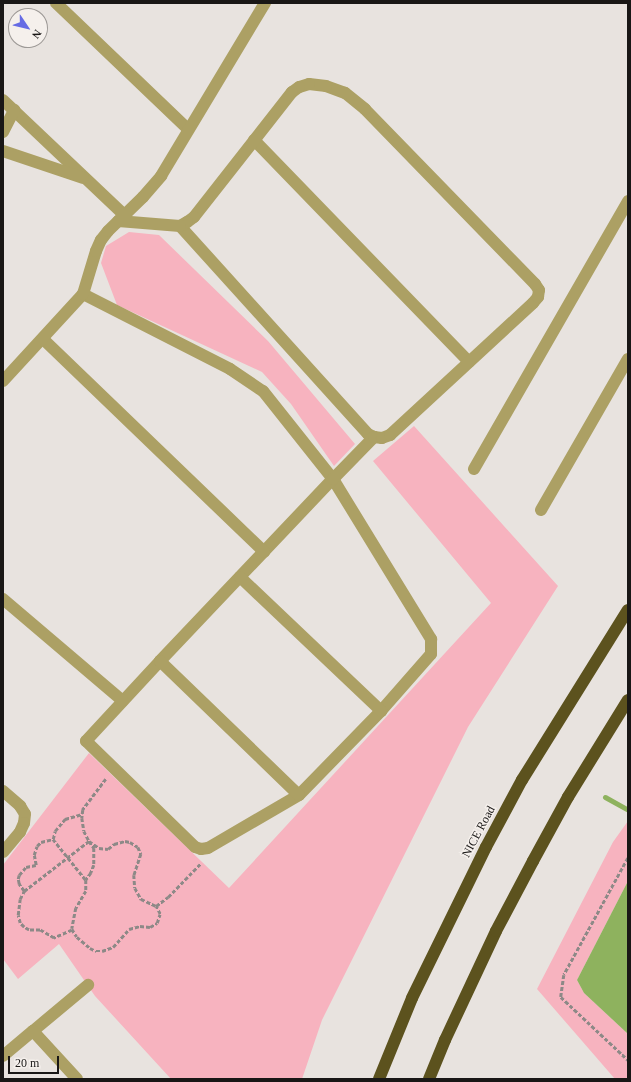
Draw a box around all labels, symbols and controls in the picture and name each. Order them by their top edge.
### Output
north arrow [8,8,48,48]
text: N [30,28,44,41]
street label: NICE Road [459,804,499,860]
scale bar [10,1048,61,1074]
text: 20 m [15,1056,39,1070]

